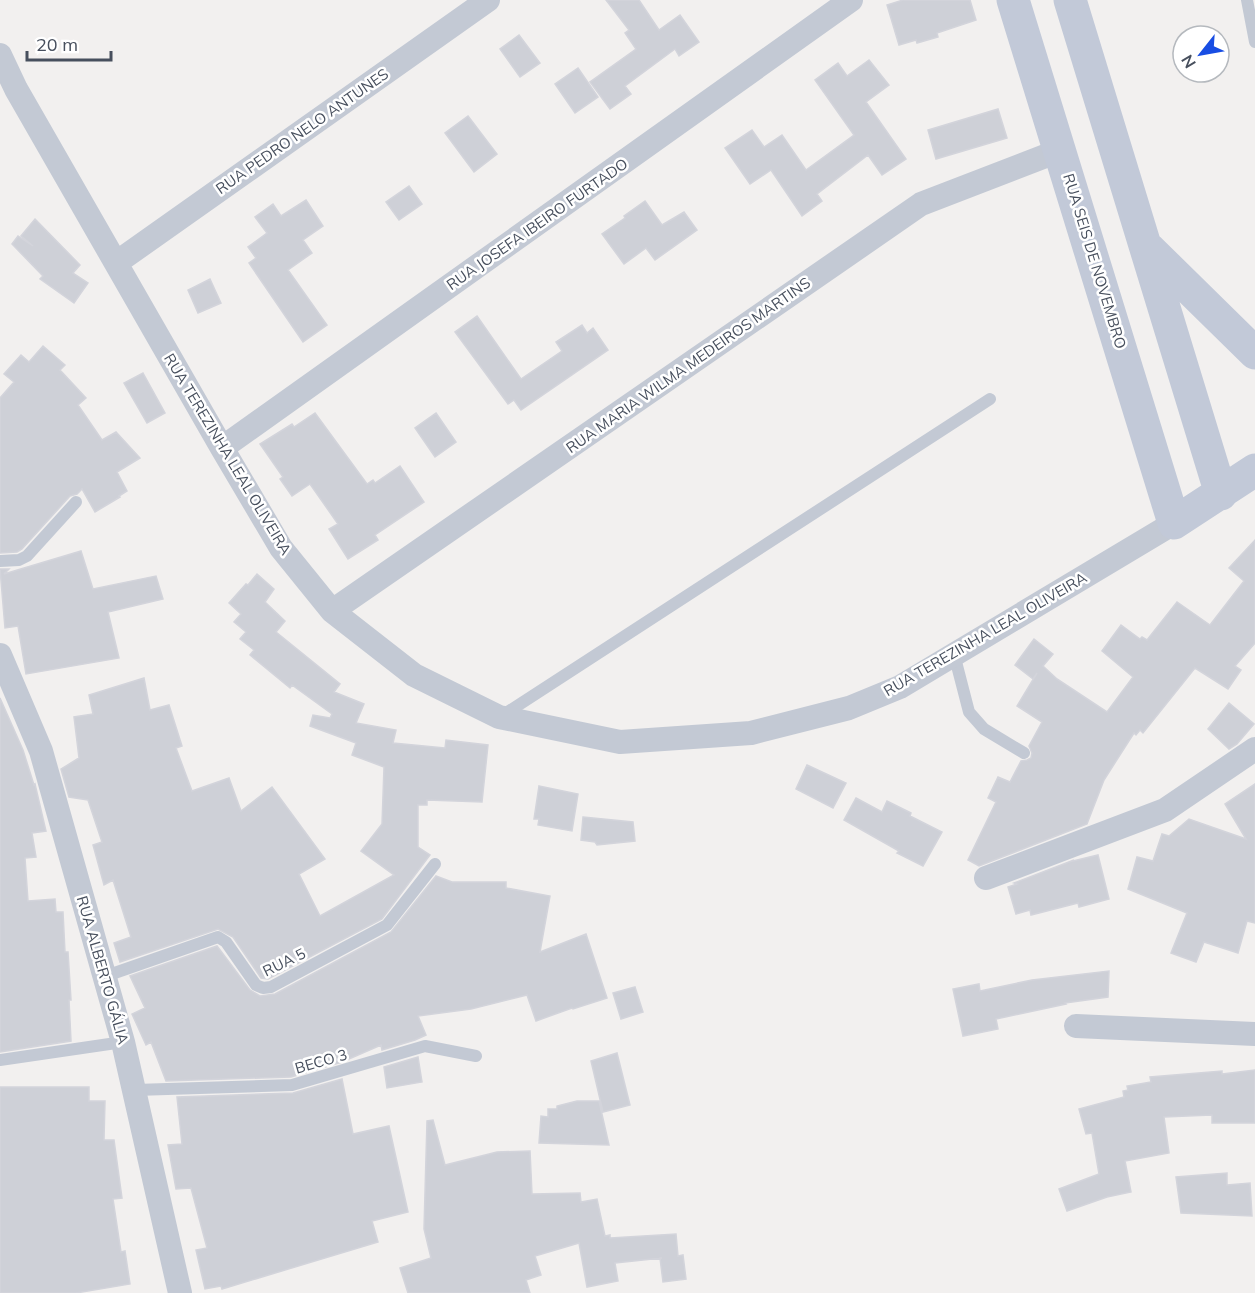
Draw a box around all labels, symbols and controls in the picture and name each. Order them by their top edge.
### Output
scale bar [27,24,111,62]
north arrow [1171,24,1231,84]
text: 20 m [36,33,78,56]
text: N [1176,51,1200,72]
street label: RUA PEDRO NELO ANTUNES [212,64,392,198]
street label: RUA JOSEFA IBEIRO FURTADO [443,154,631,294]
street label: RUA SEIS DE NOVEMBRO [1059,171,1131,351]
street label: RUA MARIA WILMA MEDEIROS MARTINS [562,273,814,457]
street label: RUA TEREZINHA LEAL OLIVEIRA [160,350,296,558]
street label: RUA TEREZINHA LEAL OLIVEIRA [880,568,1090,700]
street label: RUA ALBERTO GÁLIA [73,894,133,1046]
street label: RUA 5 [260,944,308,980]
street label: BECO 3 [293,1045,349,1077]

